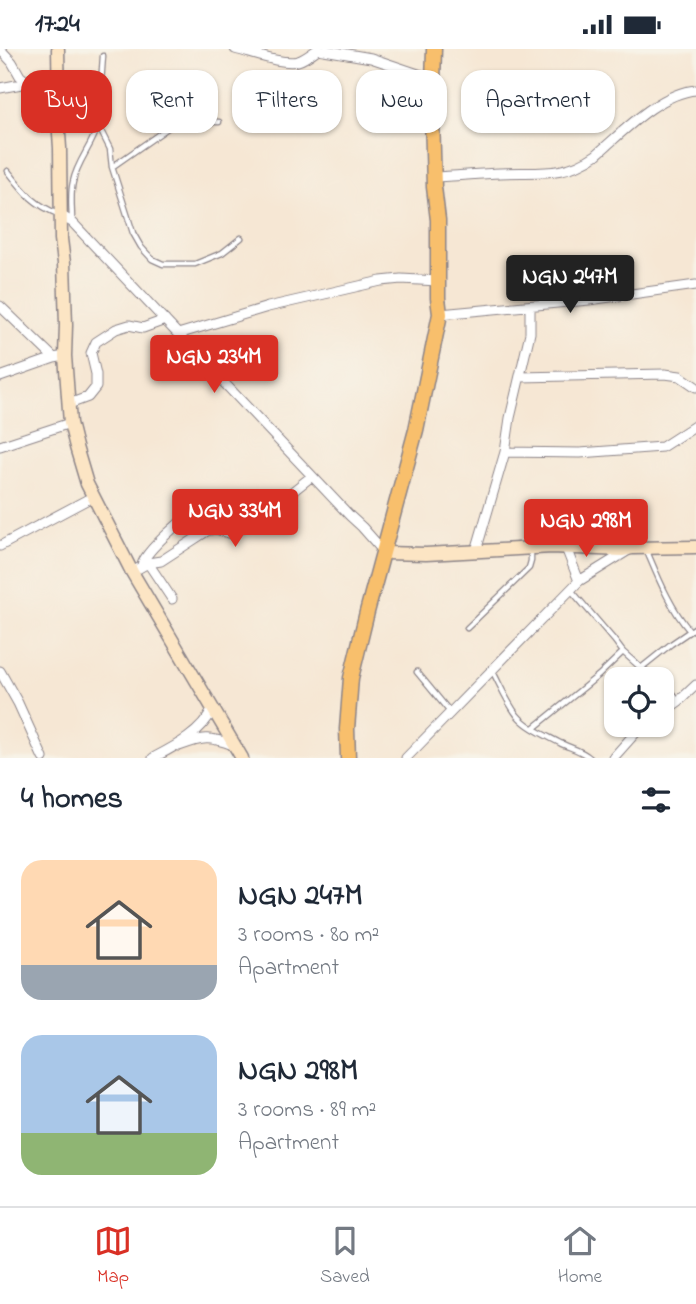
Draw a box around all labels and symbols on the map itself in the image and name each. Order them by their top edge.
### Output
pin: NGN 247M [498,255,642,315]
pin: NGN 234M [142,335,286,395]
pin: NGN 334M [163,489,307,549]
pin: NGN 298M [514,499,658,559]

